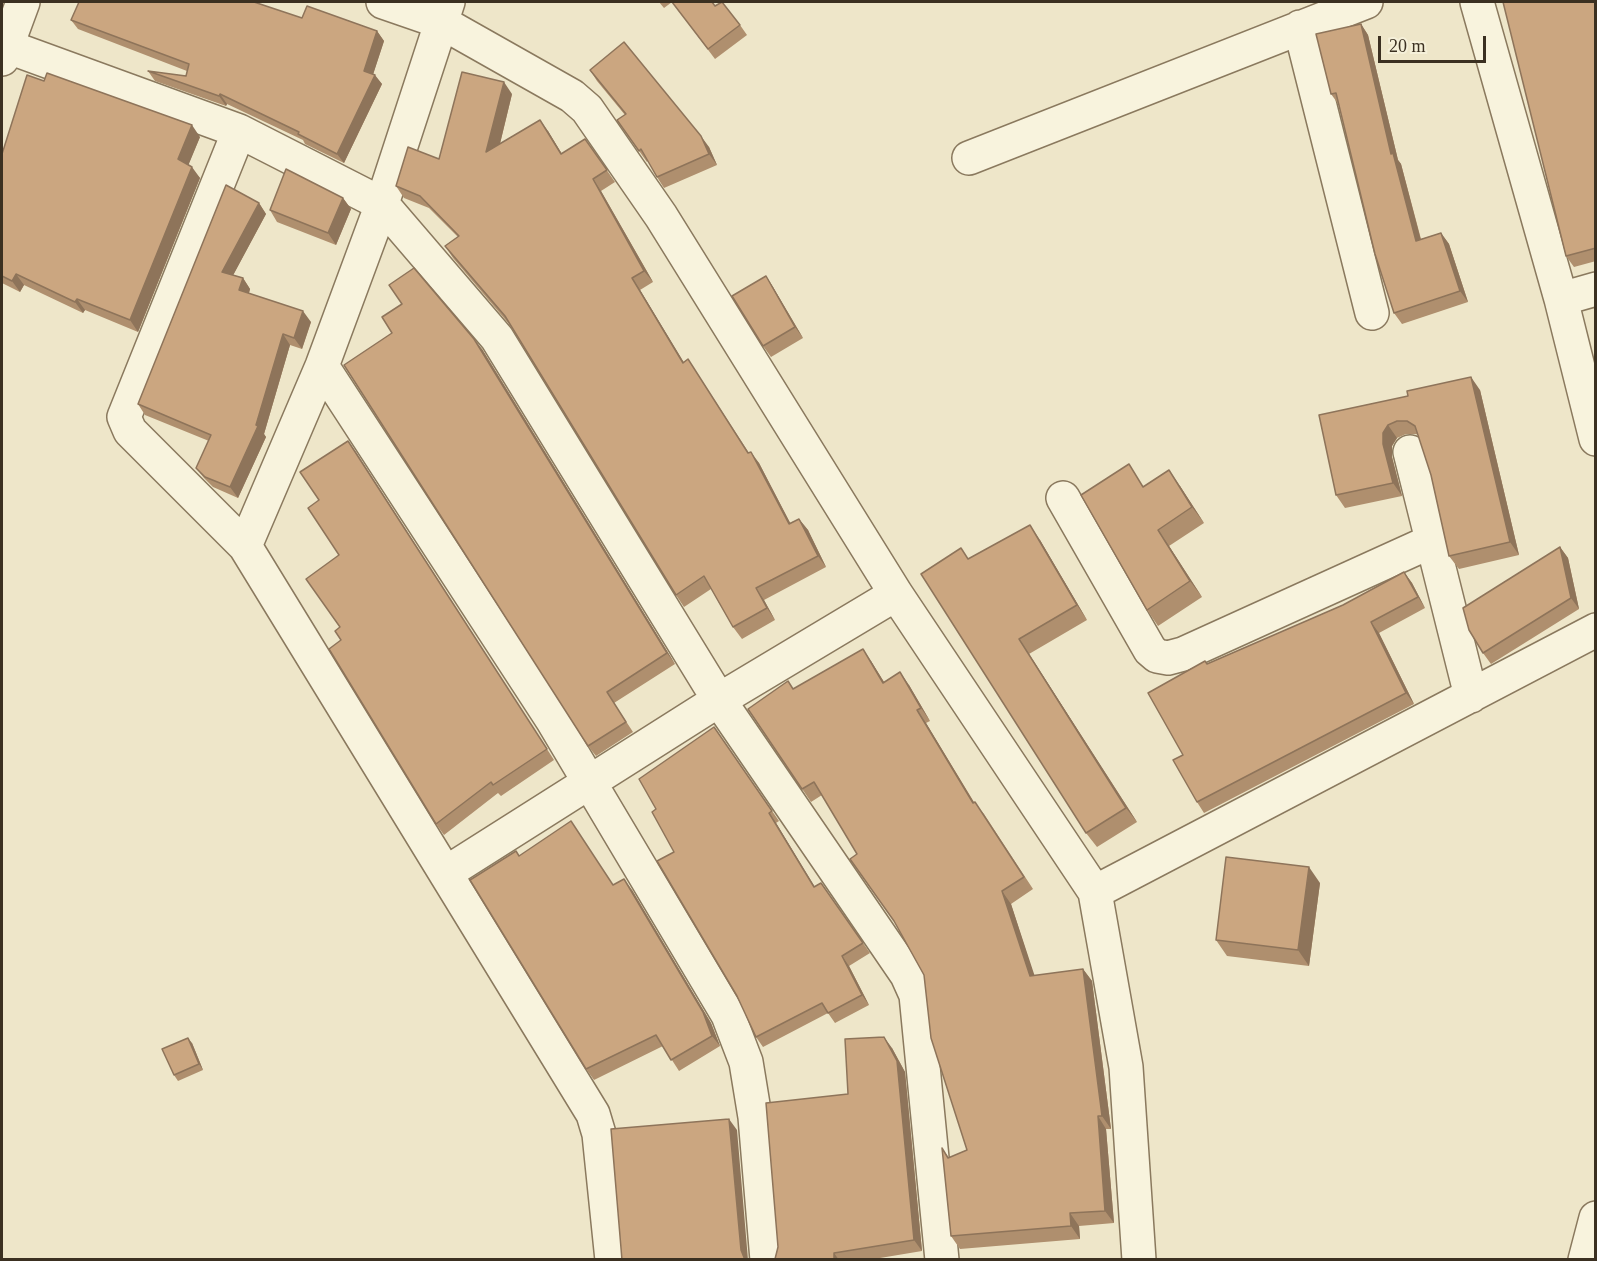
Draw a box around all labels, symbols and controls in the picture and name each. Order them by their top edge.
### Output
scale bar [1381,24,1489,62]
text: 20 m [1389,36,1426,56]

